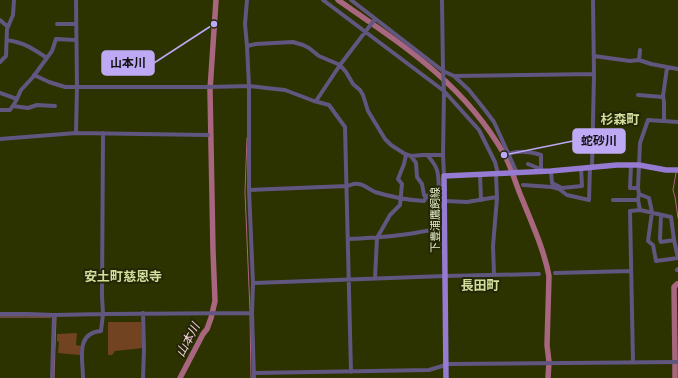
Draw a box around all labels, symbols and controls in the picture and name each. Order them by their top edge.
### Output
callout: 山本川 [102,51,154,75]
text: 山本川 [110,56,146,70]
district label: 杉森町 [600,112,640,127]
callout: 蛇砂川 [573,129,625,153]
text: 蛇砂川 [581,134,617,148]
street label: 下豊浦鷹飼線 [429,187,442,253]
district label: 安土町慈恩寺 [84,269,162,284]
district label: 長田町 [460,278,500,293]
water label: 山本川 [173,319,204,359]

